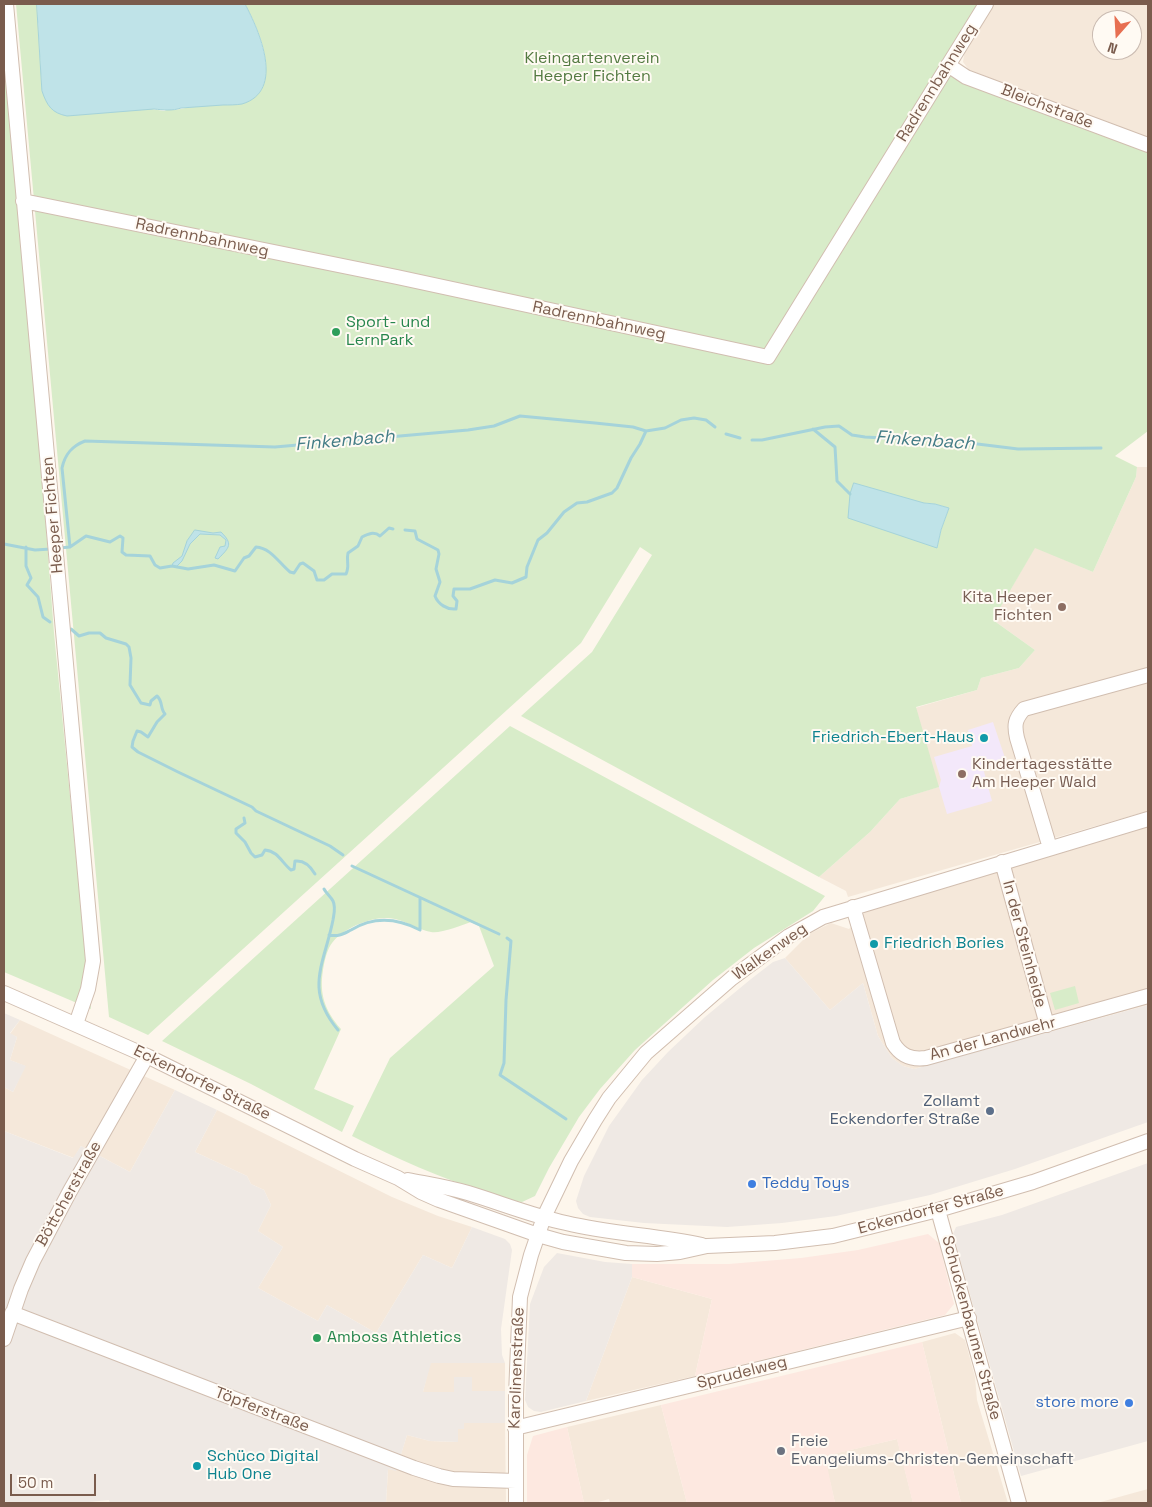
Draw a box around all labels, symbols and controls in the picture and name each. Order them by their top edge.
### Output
north arrow [1092,10,1142,60]
street label: Radrennbahnweg [893,20,981,146]
text: N [1105,38,1120,58]
park label: Kleingartenverein Heeper Fichten [524,49,660,87]
street label: Bleichstraße [998,81,1096,133]
street label: Radrennbahnweg [134,215,270,261]
street label: Radrennbahnweg [531,298,667,344]
place label: Sport- und LernPark [346,313,430,351]
marker: Sport- und LernPark [330,326,342,338]
water label: Finkenbach [294,426,396,456]
water label: Finkenbach [875,427,975,455]
street label: Heeper Fichten [38,456,68,574]
place label: Kita Heeper Fichten [962,588,1052,626]
marker: Kita Heeper Fichten [1056,601,1068,613]
place label: Friedrich-Ebert-Haus [812,728,974,748]
marker: Friedrich-Ebert-Haus [978,732,990,744]
place label: Kindertagesstätte Am Heeper Wald [972,755,1113,793]
marker: Kindertagesstätte Am Heeper Wald [956,768,968,780]
street label: In der Steinheide [998,878,1050,1010]
street label: Walkenweg [729,919,811,985]
place label: Friedrich Bories [884,934,1004,954]
marker: Friedrich Bories [868,938,880,950]
street label: An der Landwehr [928,1013,1058,1065]
street label: Eckendorfer Straße [130,1041,274,1125]
place label: Zollamt Eckendorfer Straße [830,1092,980,1130]
marker: Zollamt Eckendorfer Straße [984,1105,996,1117]
street label: Böttcherstraße [32,1138,106,1250]
place label: Teddy Toys [762,1174,850,1194]
marker: Teddy Toys [746,1178,758,1190]
street label: Eckendorfer Straße [856,1181,1006,1239]
street label: Schuckenbaumer Straße [937,1234,1005,1422]
street label: Karolinenstraße [505,1307,529,1429]
place label: Amboss Athletics [327,1328,461,1348]
marker: Amboss Athletics [311,1332,323,1344]
street label: Sprudelweg [695,1353,789,1393]
street label: Töpferstraße [212,1383,312,1437]
place label: store more [1036,1393,1119,1413]
marker: store more [1123,1397,1135,1409]
place label: Freie Evangeliums-Christen-Gemeinschaft [791,1432,1074,1470]
marker: Freie Evangeliums-Christen-Gemeinschaft [775,1445,787,1457]
place label: Schüco Digital Hub One [207,1447,319,1485]
marker: Schüco Digital Hub One [191,1460,203,1472]
scale bar [12,1464,99,1496]
text: 50 m [18,1473,53,1492]

